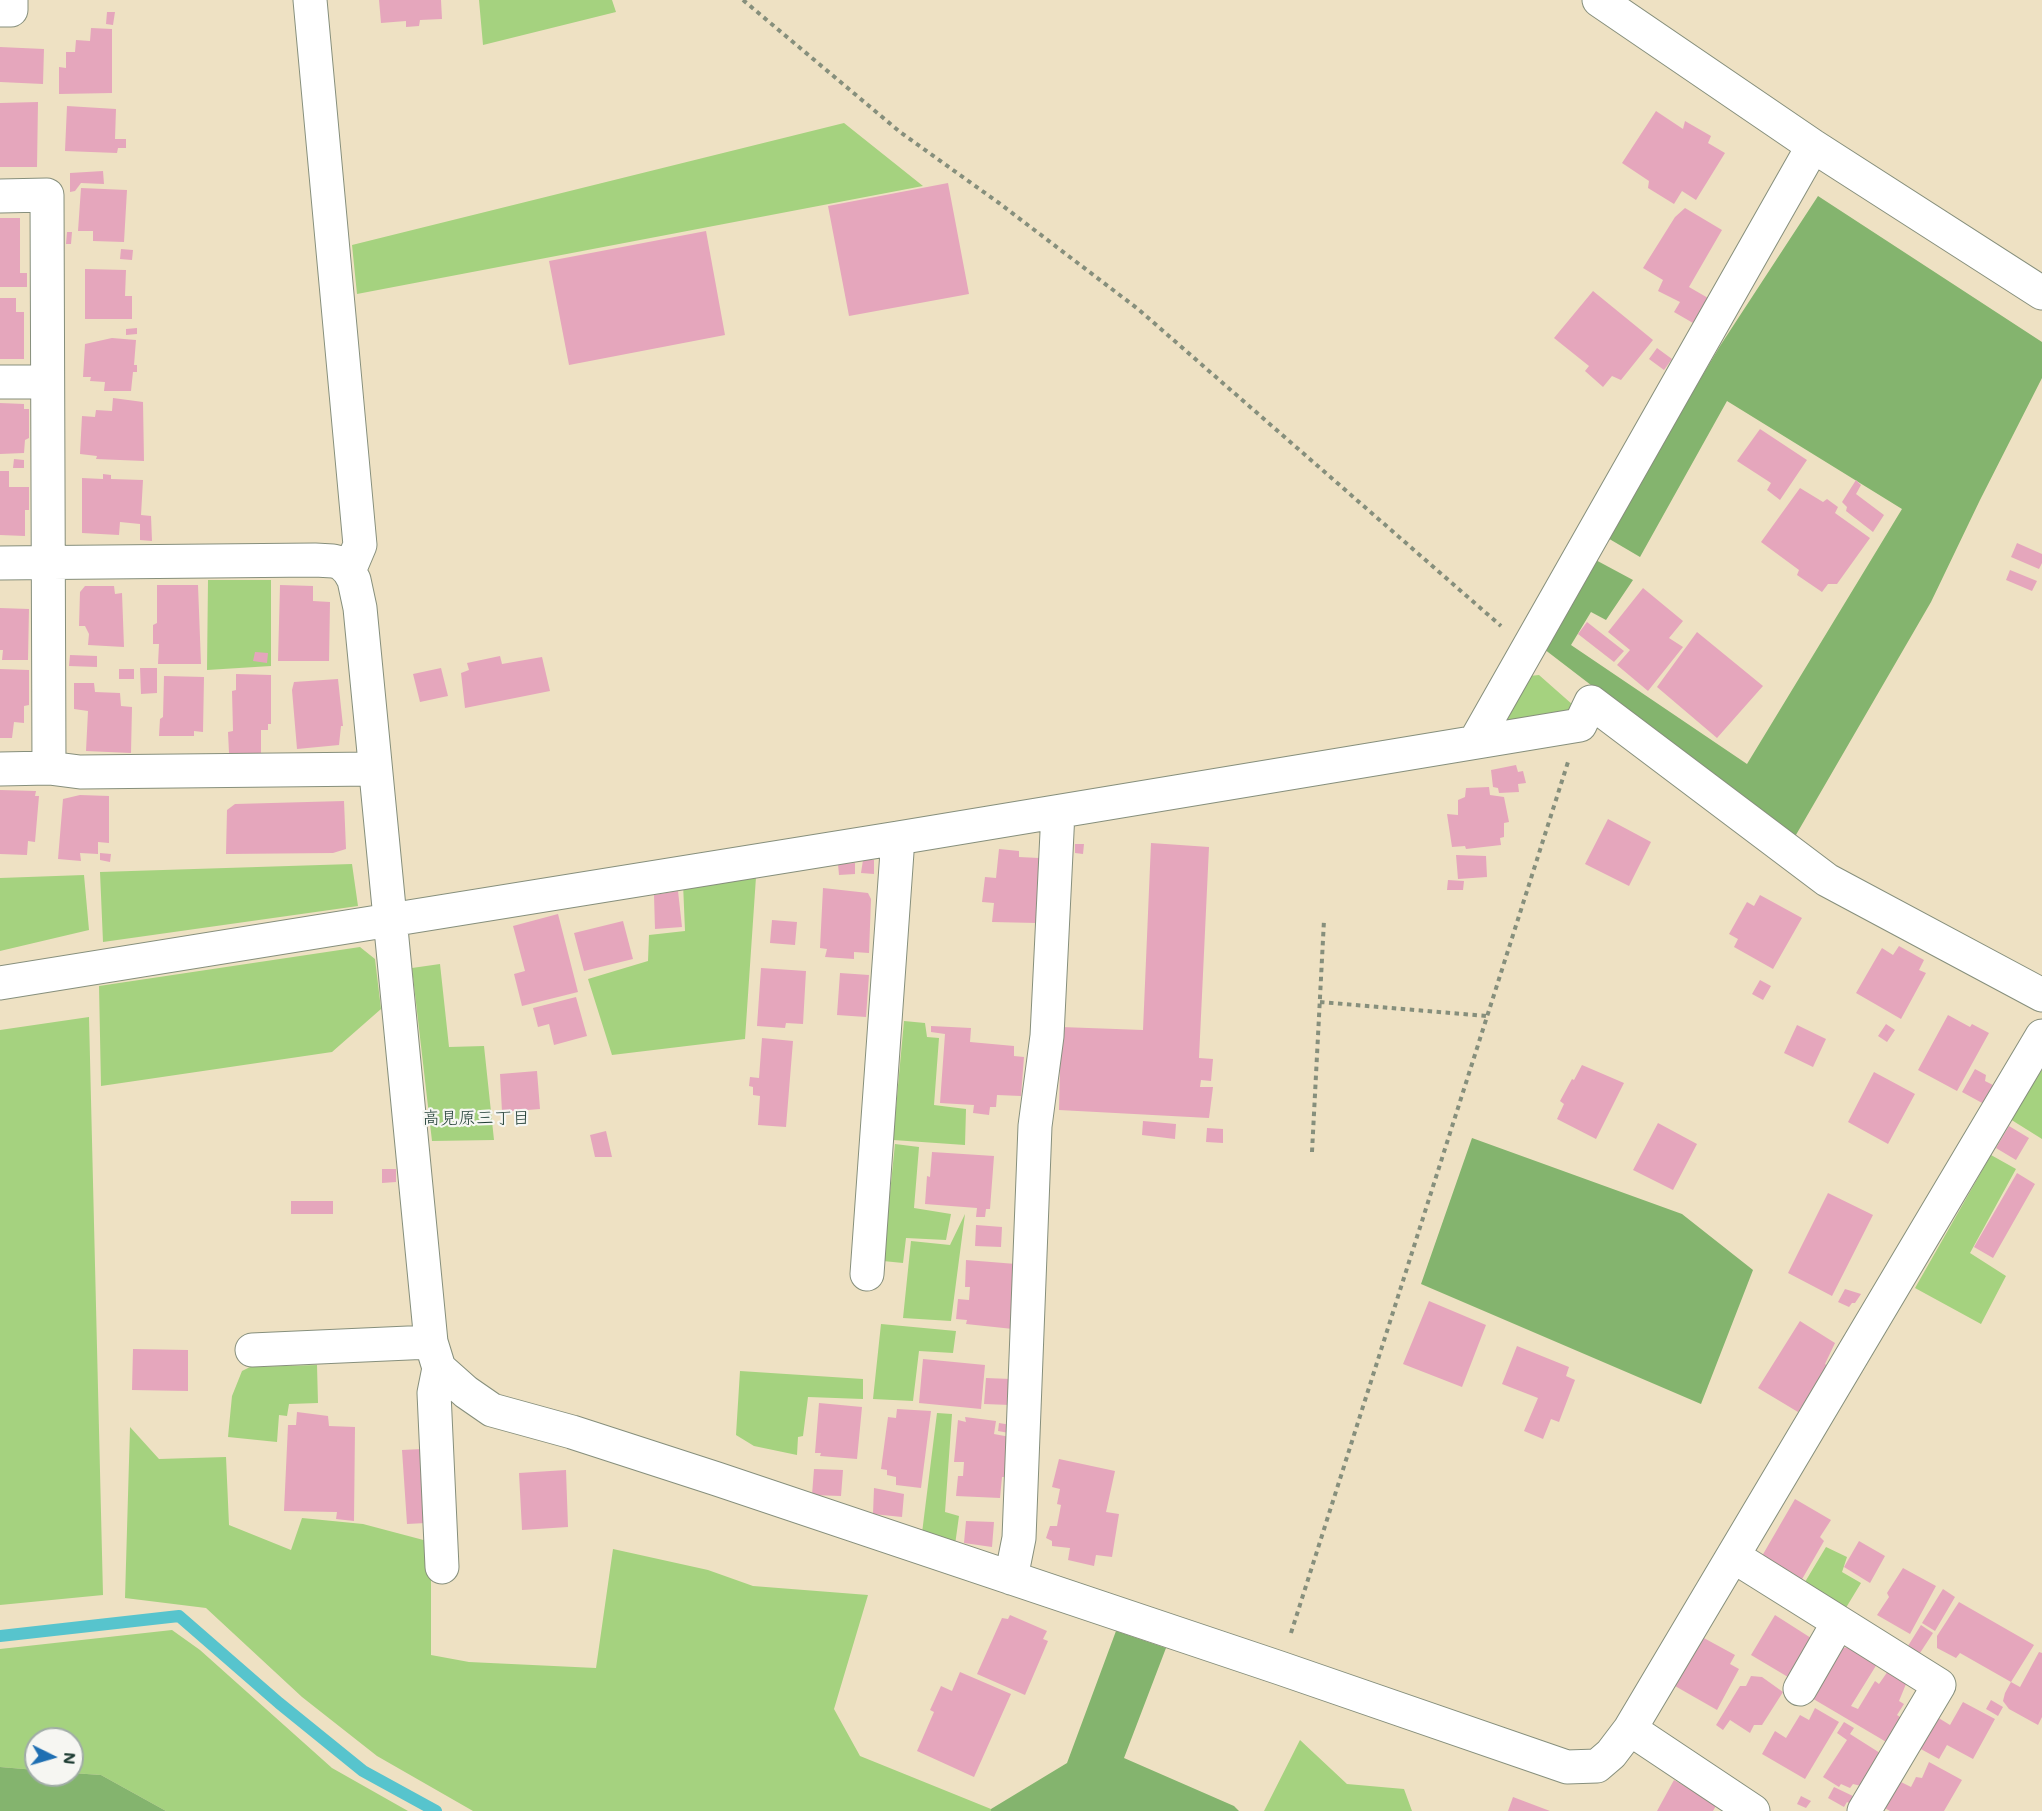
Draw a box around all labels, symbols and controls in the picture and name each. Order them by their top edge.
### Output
district label: 高見原三丁目 [422,1107,530,1129]
north arrow [24,1727,84,1787]
text: N [59,1751,81,1765]

